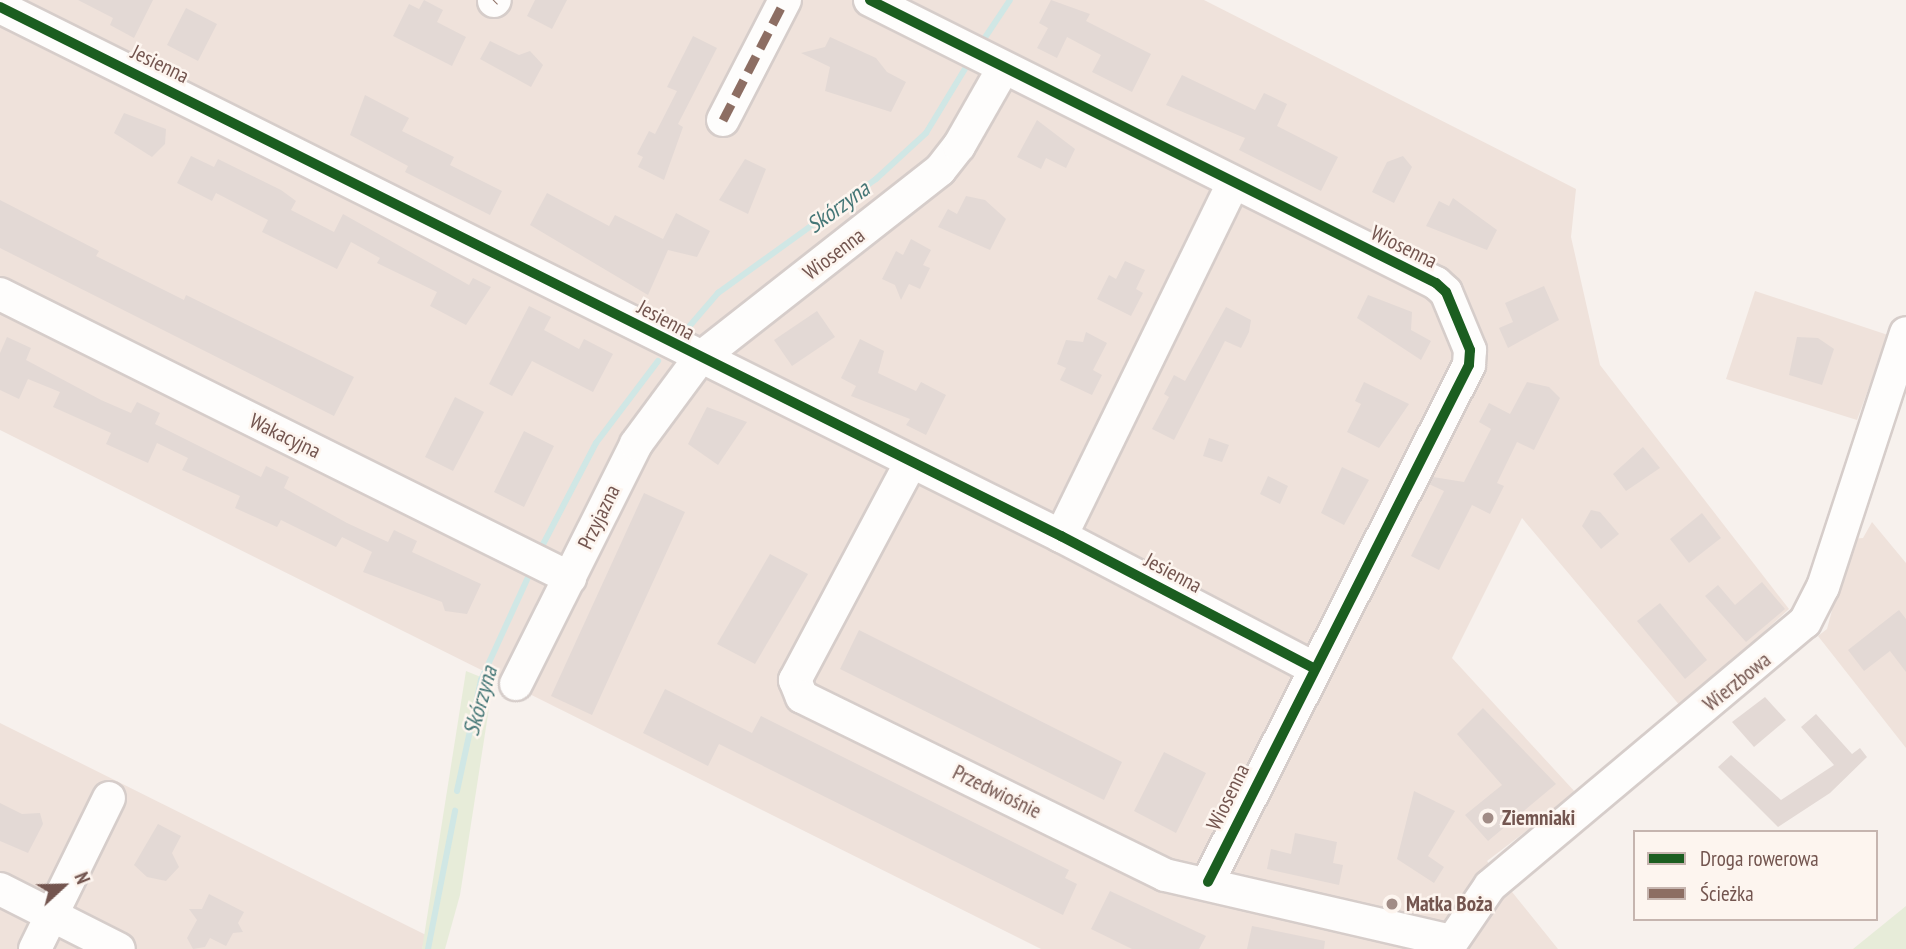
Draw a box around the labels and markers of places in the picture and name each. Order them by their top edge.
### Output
place label: Ziemniaki [1502,805,1575,831]
marker: Ziemniaki [1480,810,1496,826]
place label: Matka Boża [1406,891,1493,917]
marker: Matka Boża [1384,896,1400,912]

